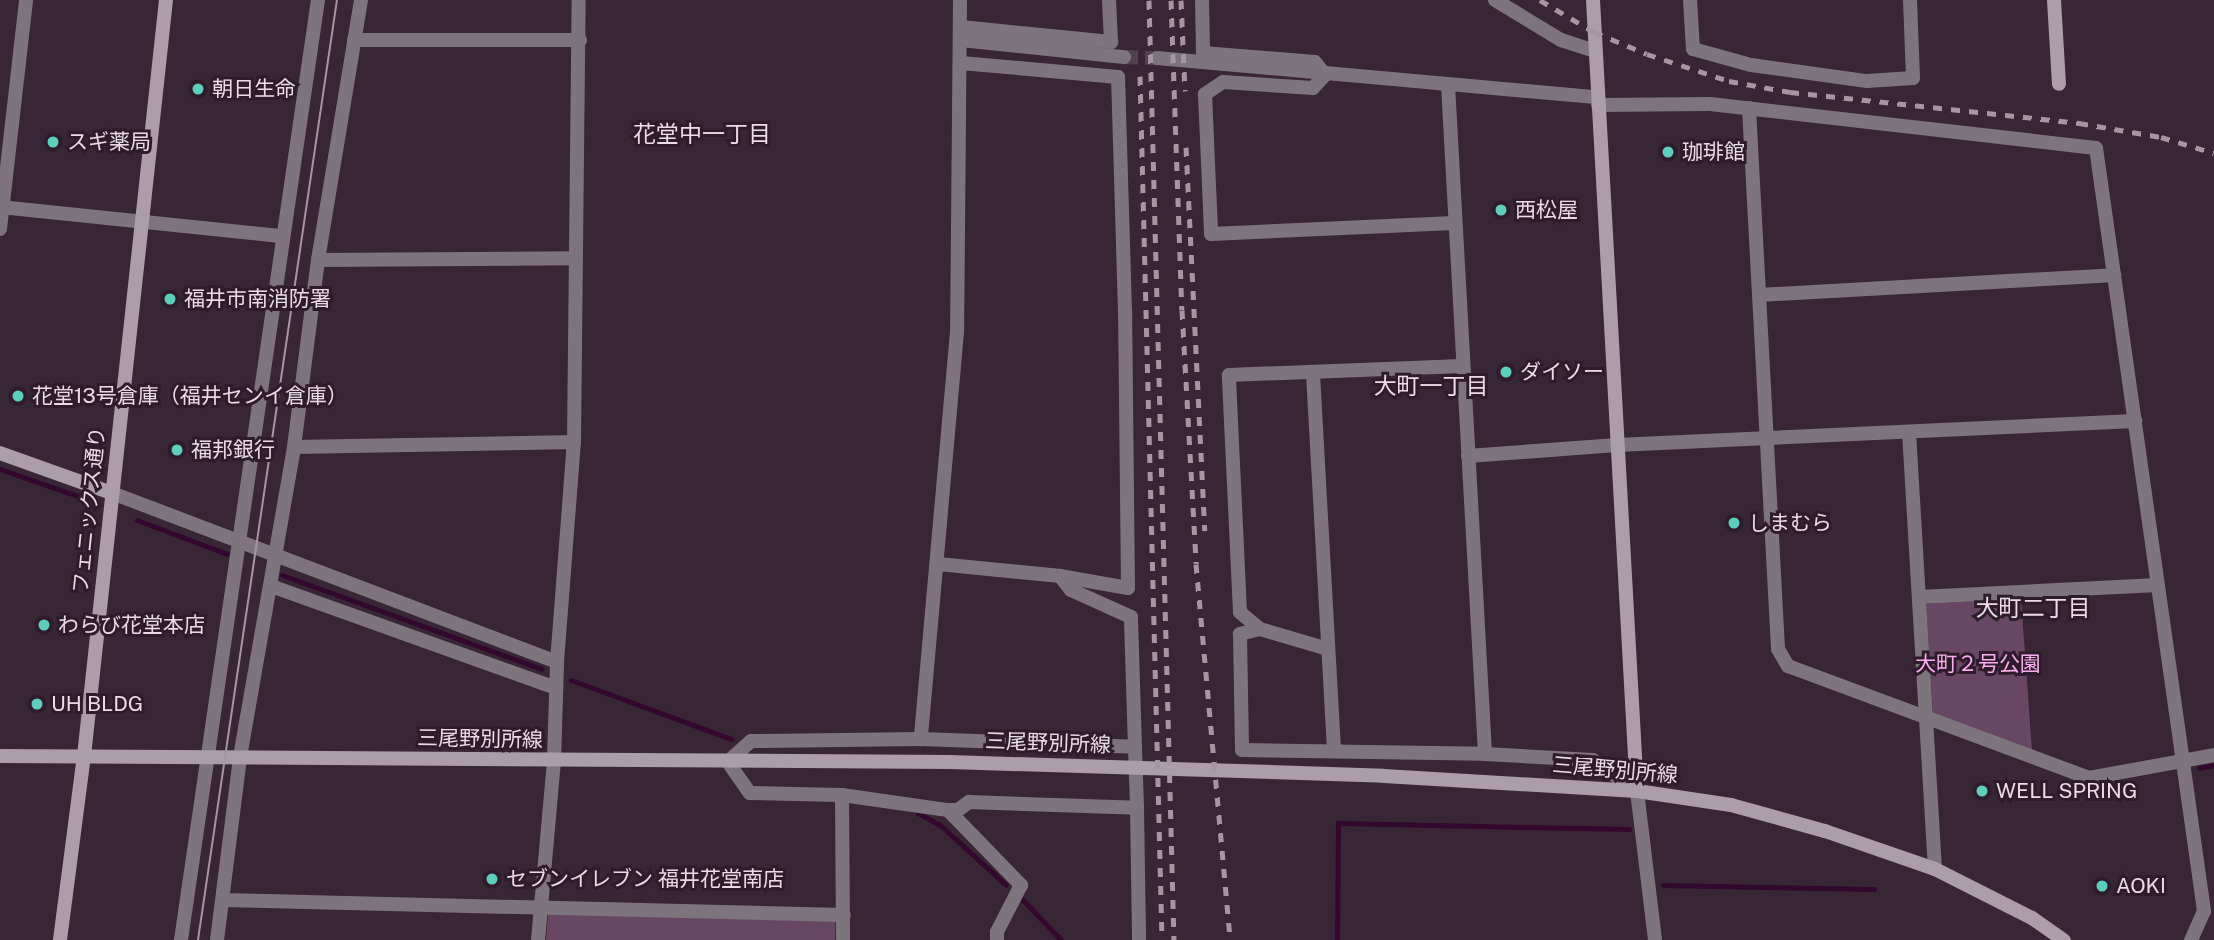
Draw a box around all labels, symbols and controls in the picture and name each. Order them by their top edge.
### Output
place label: 朝日生命 [212,76,296,102]
marker: 朝日生命 [190,81,206,97]
district label: 花堂中一丁目 [633,120,771,148]
place label: スギ薬局 [67,129,151,155]
marker: スギ薬局 [45,134,61,150]
place label: 珈琲館 [1682,139,1745,165]
marker: 珈琲館 [1660,144,1676,160]
place label: 西松屋 [1515,197,1578,223]
marker: 西松屋 [1493,202,1509,218]
place label: 福井市南消防署 [184,286,331,312]
marker: 福井市南消防署 [162,291,178,307]
place label: ダイソー [1520,359,1604,385]
marker: ダイソー [1498,364,1514,380]
district label: 大町一丁目 [1374,372,1488,400]
place label: 花堂13号倉庫（福井センイ倉庫） [32,383,348,409]
marker: 花堂13号倉庫（福井センイ倉庫） [10,388,26,404]
street label: フェニックス通り [68,425,110,595]
place label: 福邦銀行 [191,437,275,463]
marker: 福邦銀行 [169,442,185,458]
place label: しまむら [1748,510,1832,536]
marker: しまむら [1726,515,1742,531]
district label: 大町二丁目 [1976,594,2090,622]
place label: わらび花堂本店 [58,612,205,638]
marker: わらび花堂本店 [36,617,52,633]
park label: 大町２号公園 [1915,651,2041,677]
place label: UH BLDG [51,691,143,717]
marker: UH BLDG [29,696,45,712]
street label: 三尾野別所線 [417,725,543,753]
street label: 三尾野別所線 [985,728,1111,758]
street label: 三尾野別所線 [1551,752,1679,788]
place label: WELL SPRING [1996,778,2137,804]
marker: WELL SPRING [1974,783,1990,799]
place label: セブンイレブン 福井花堂南店 [506,866,784,892]
marker: セブンイレブン 福井花堂南店 [484,871,500,887]
place label: AOKI [2116,873,2166,899]
marker: AOKI [2094,878,2110,894]

